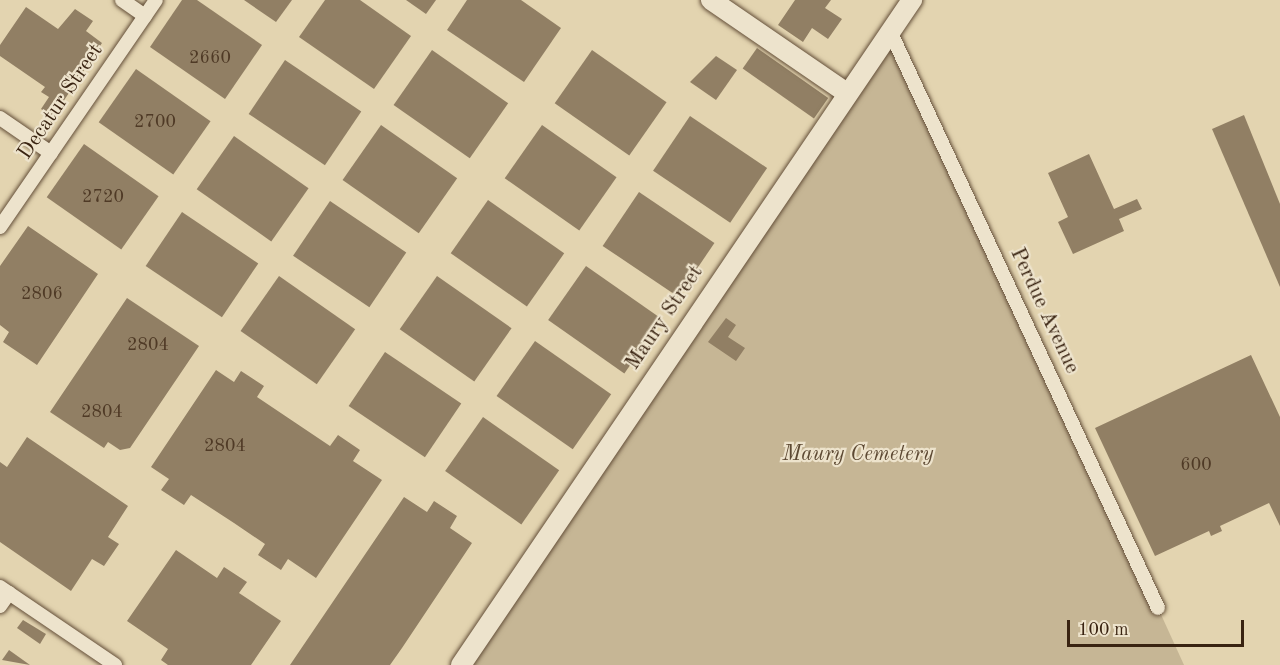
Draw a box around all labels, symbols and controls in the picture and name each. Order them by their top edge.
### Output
street label: Decatur Street [13,39,109,165]
house number: 2660 [189,47,231,69]
house number: 2700 [134,111,176,133]
house number: 2720 [82,186,124,208]
street label: Perdue Avenue [1004,244,1084,378]
street label: Maury Street [621,261,709,375]
house number: 2806 [21,283,63,305]
house number: 2804 [127,334,169,356]
house number: 2804 [81,401,123,423]
house number: 2804 [204,435,246,457]
park label: Maury Cemetery [782,442,934,468]
house number: 600 [1180,454,1212,476]
scale bar [1070,608,1247,646]
text: 100 m [1078,621,1129,639]

